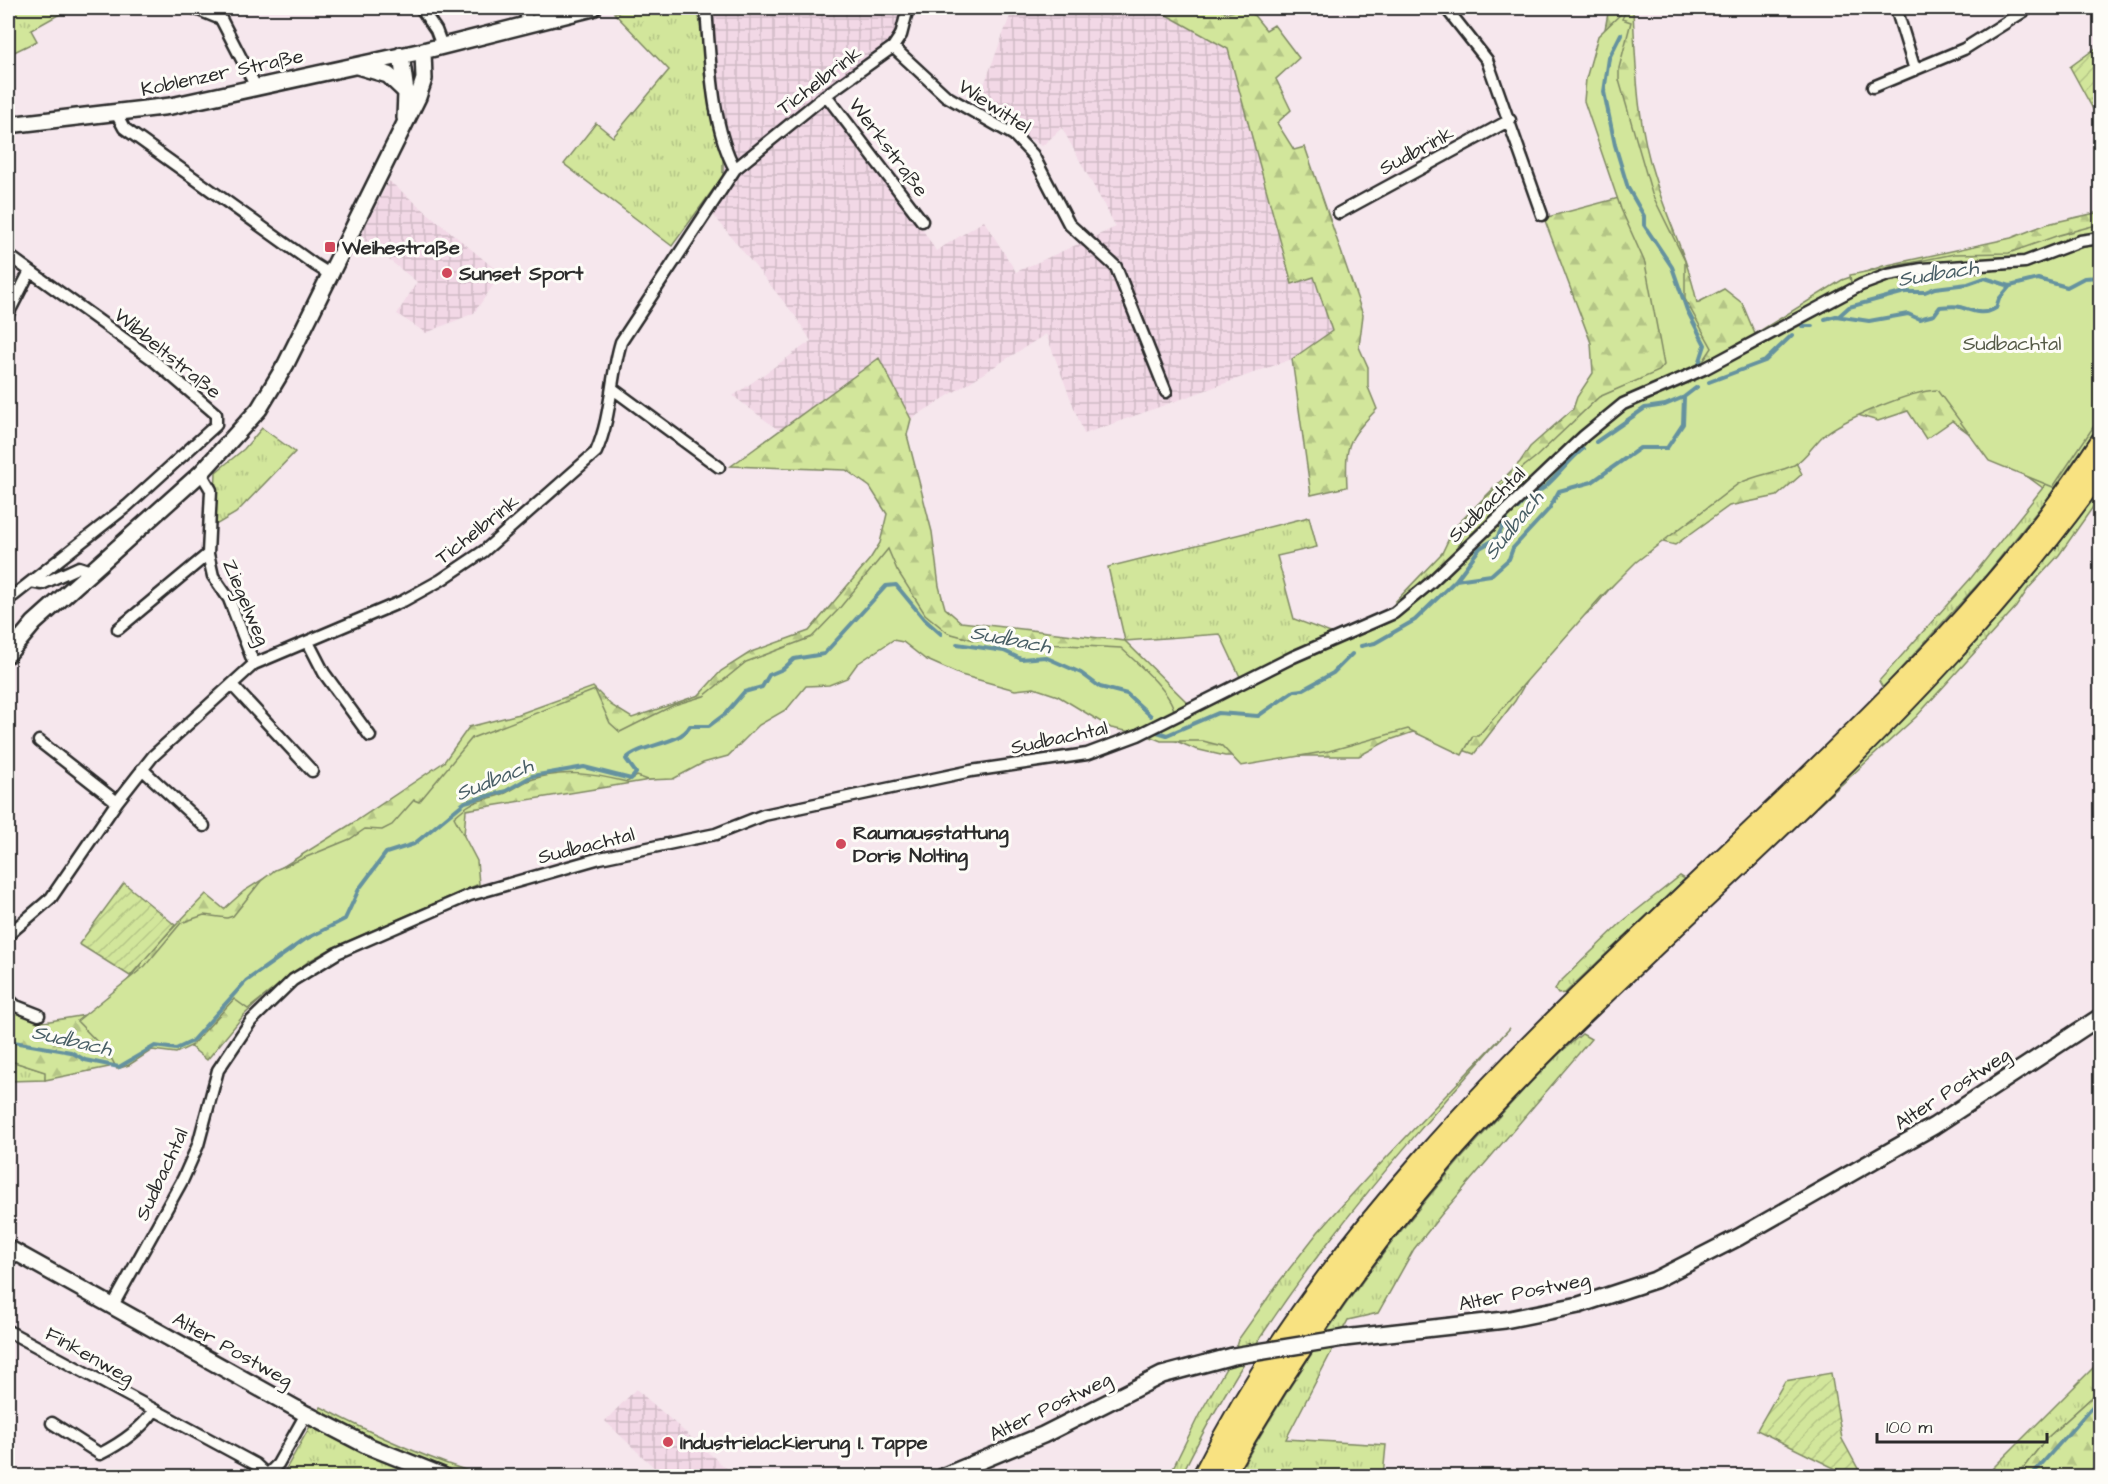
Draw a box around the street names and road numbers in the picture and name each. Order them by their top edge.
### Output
street label: Tichelbrink [771,40,868,122]
street label: Koblenzer Straße [138,42,306,104]
street label: Wiewittel [952,73,1036,141]
street label: Werkstraße [842,92,935,203]
street label: Sudbrink [1374,120,1459,182]
street label: Wibbeltstraße [108,302,227,406]
street label: Sudbachtal [1442,461,1530,547]
street label: Tichelbrink [430,488,525,571]
street label: Ziegelweg [214,555,277,650]
street label: Sudbachtal [1008,714,1110,762]
street label: Sudbachtal [535,820,637,871]
street label: Alter Postweg [1889,1041,2017,1138]
street label: Sudbachtal [128,1124,195,1225]
street label: Alter Postweg [1456,1266,1592,1319]
street label: Alter Postweg [167,1305,298,1395]
street label: Finkenweg [40,1320,139,1393]
street label: Alter Postweg [984,1365,1117,1450]

